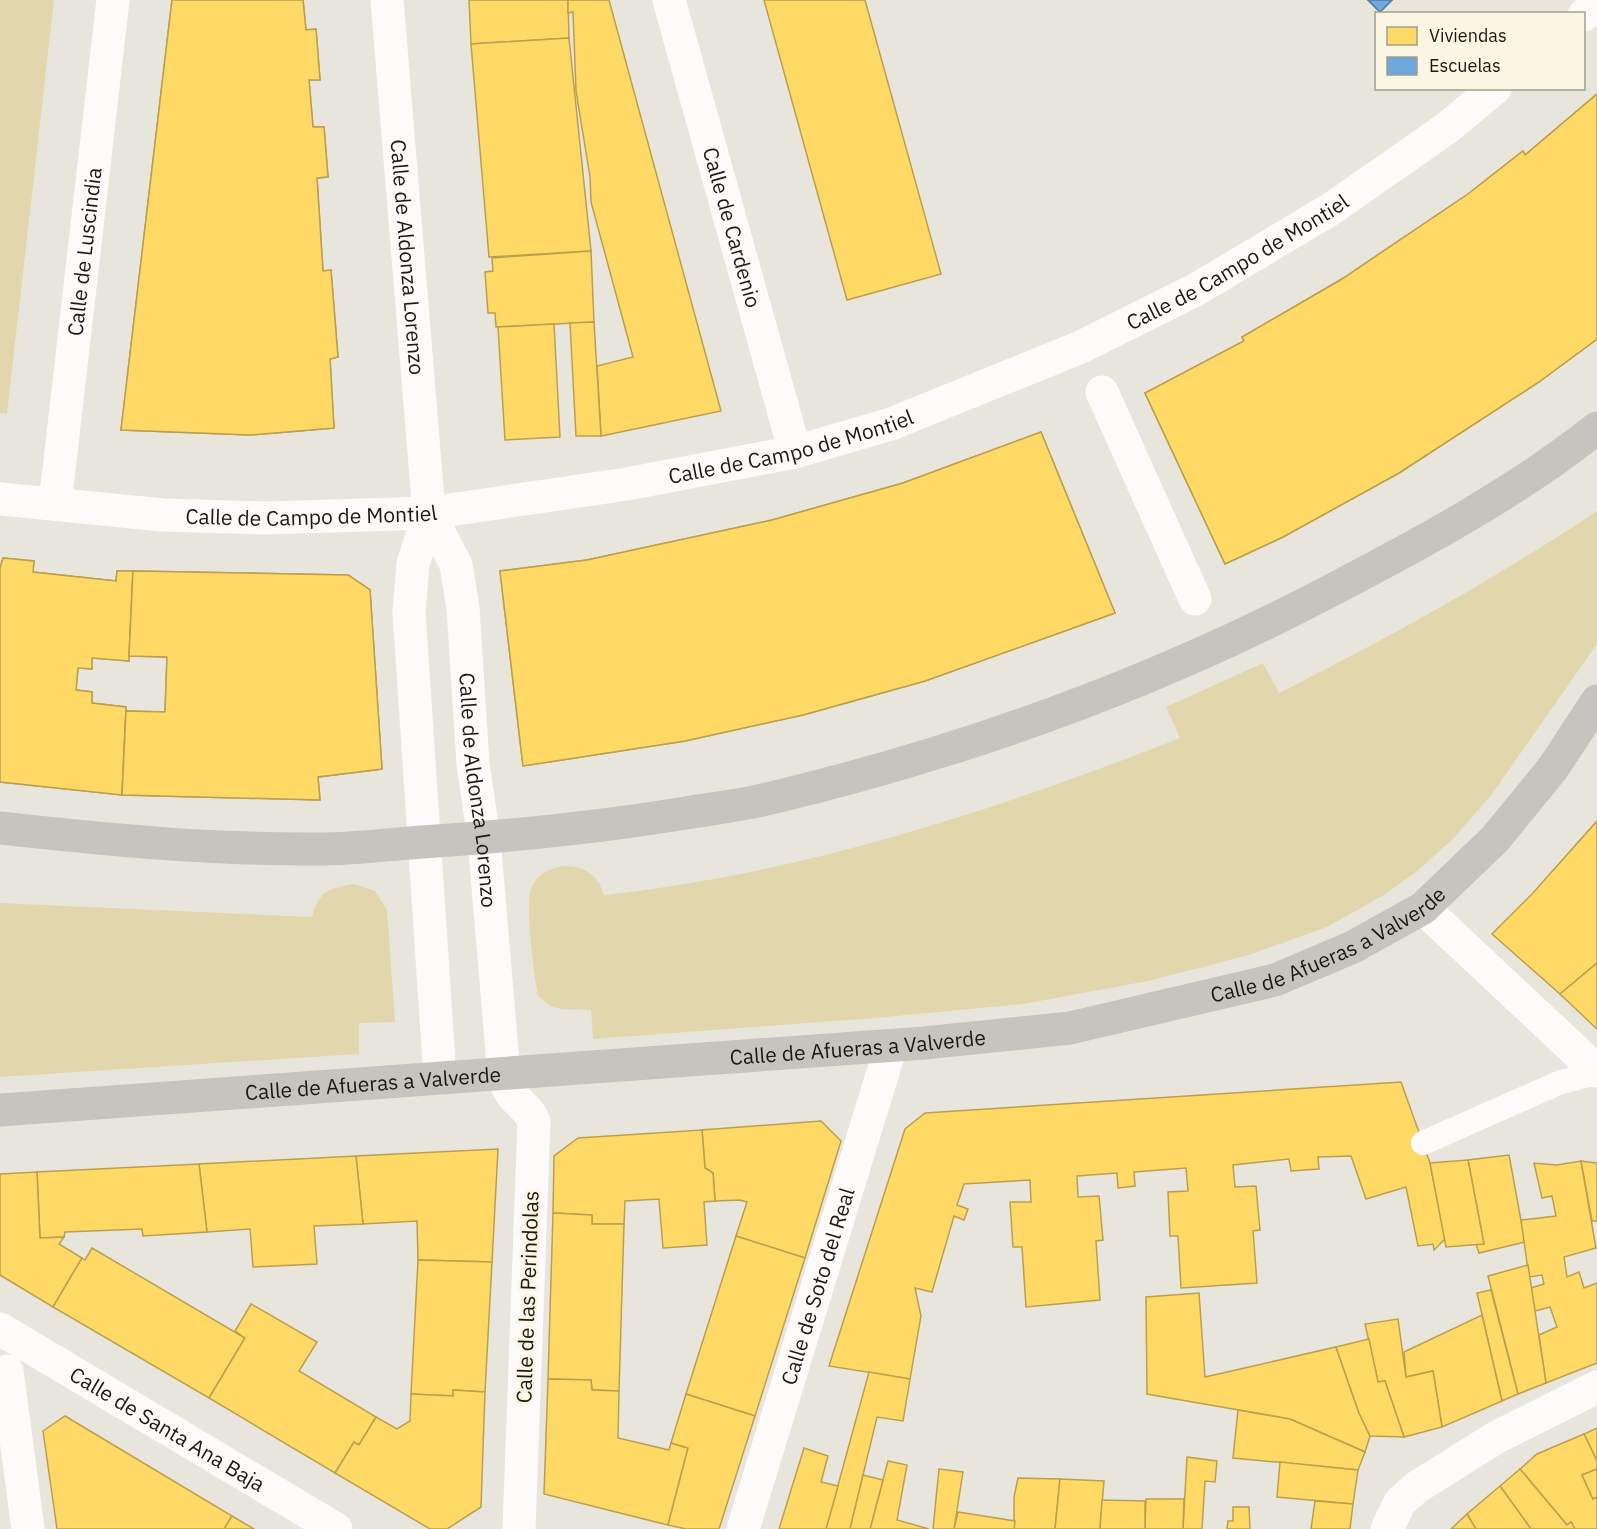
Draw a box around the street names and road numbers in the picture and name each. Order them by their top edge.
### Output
street label: Calle de Aldonza Lorenzo [384,138,432,376]
street label: Calle de Cardenio [697,144,768,311]
street label: Calle de Luscindia [60,166,108,338]
street label: Calle de Campo de Montiel [1121,187,1354,336]
street label: Calle de Campo de Montiel [666,402,918,490]
street label: Calle de Campo de Montiel [185,498,439,532]
street label: Calle de Aldonza Lorenzo [453,672,504,909]
street label: Calle de Afueras a Valverde [1207,880,1451,1009]
street label: Calle de Afueras a Valverde [729,1023,987,1071]
street label: Calle de Afueras a Valverde [244,1060,502,1106]
street label: Calle de Soto del Real [774,1184,861,1388]
street label: Calle de las Perindolas [509,1190,545,1404]
street label: Calle de Santa Ana Baja [65,1360,270,1498]

